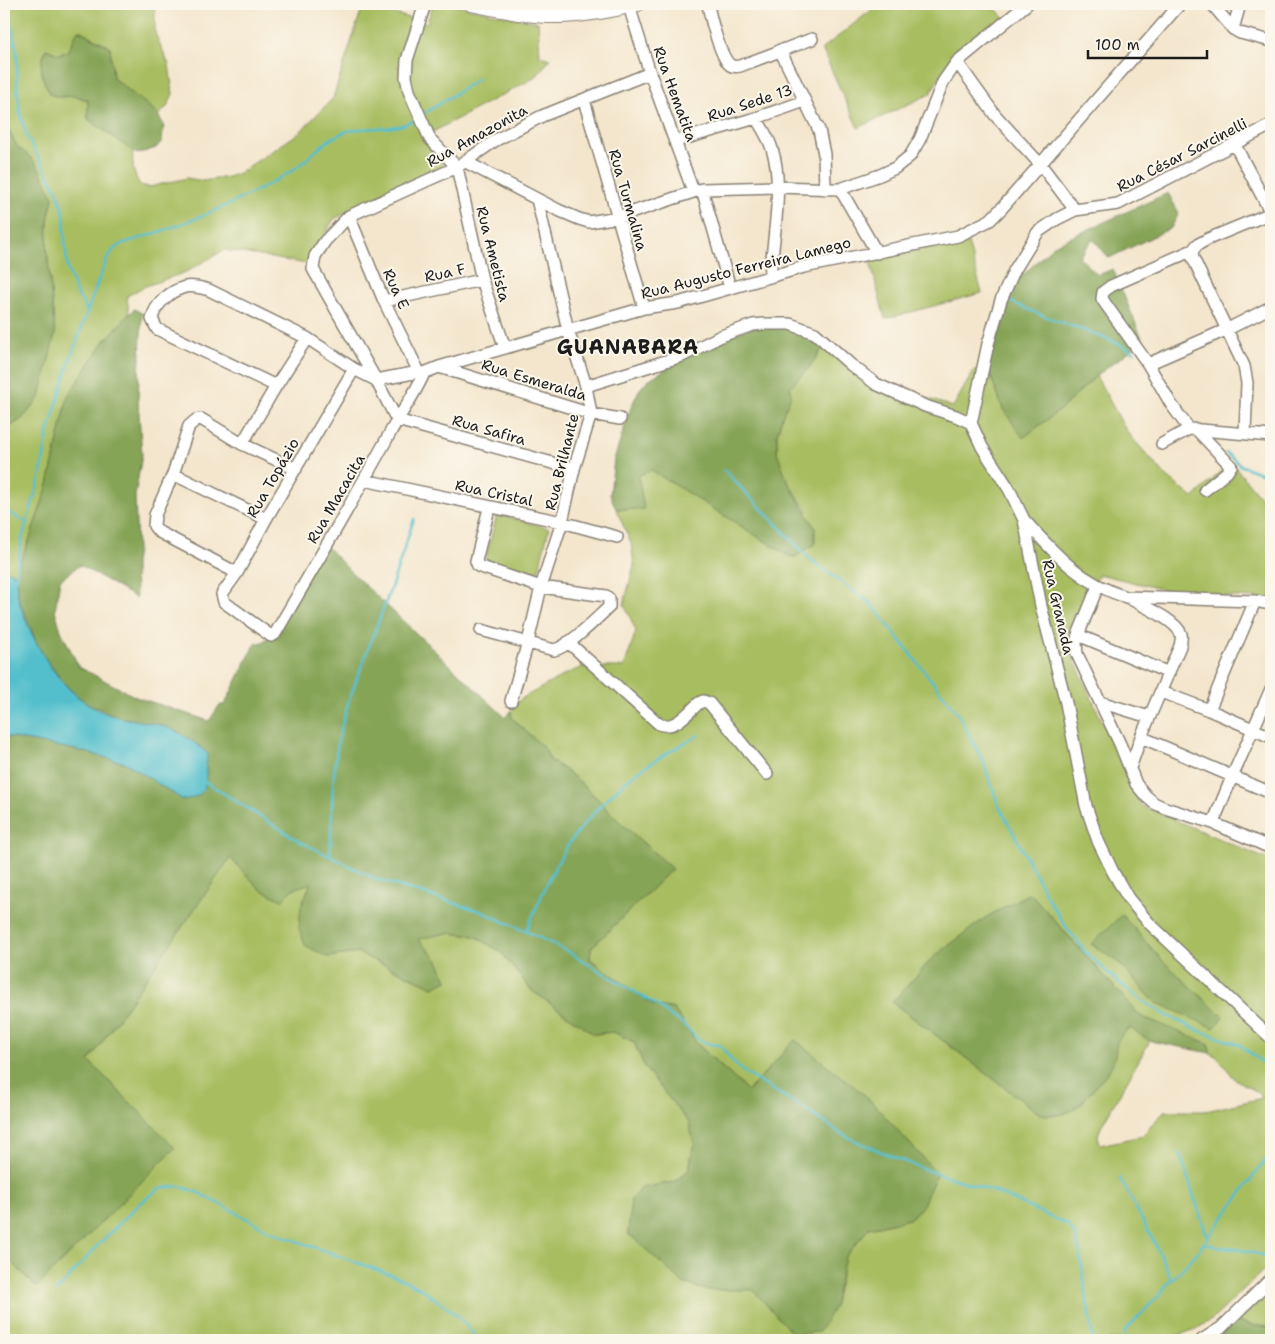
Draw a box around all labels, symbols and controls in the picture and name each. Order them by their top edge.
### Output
scale bar [1088,28,1206,60]
text: 100 m [1095,35,1140,55]
street label: Rua Hematita [649,44,702,145]
street label: Rua Sede 13 [705,80,795,126]
street label: Rua Amazonita [423,100,531,172]
street label: Rua César Sarcinelli [1113,113,1251,197]
street label: Rua Turmalina [604,147,652,254]
street label: Rua Ametista [471,204,515,304]
street label: Rua Augusto Ferreira Lamego [639,232,853,304]
street label: Rua F [423,259,467,287]
street label: Rua E [378,266,414,312]
district label: GUANABARA [557,334,699,360]
street label: Rua Esmeralda [479,355,590,406]
street label: Rua Safira [450,410,529,450]
street label: Rua Brilhante [540,411,584,513]
street label: Rua Topázio [242,434,304,522]
street label: Rua Macacita [302,450,370,547]
street label: Rua Cristal [453,475,535,511]
street label: Rua Granada [1037,558,1079,657]

